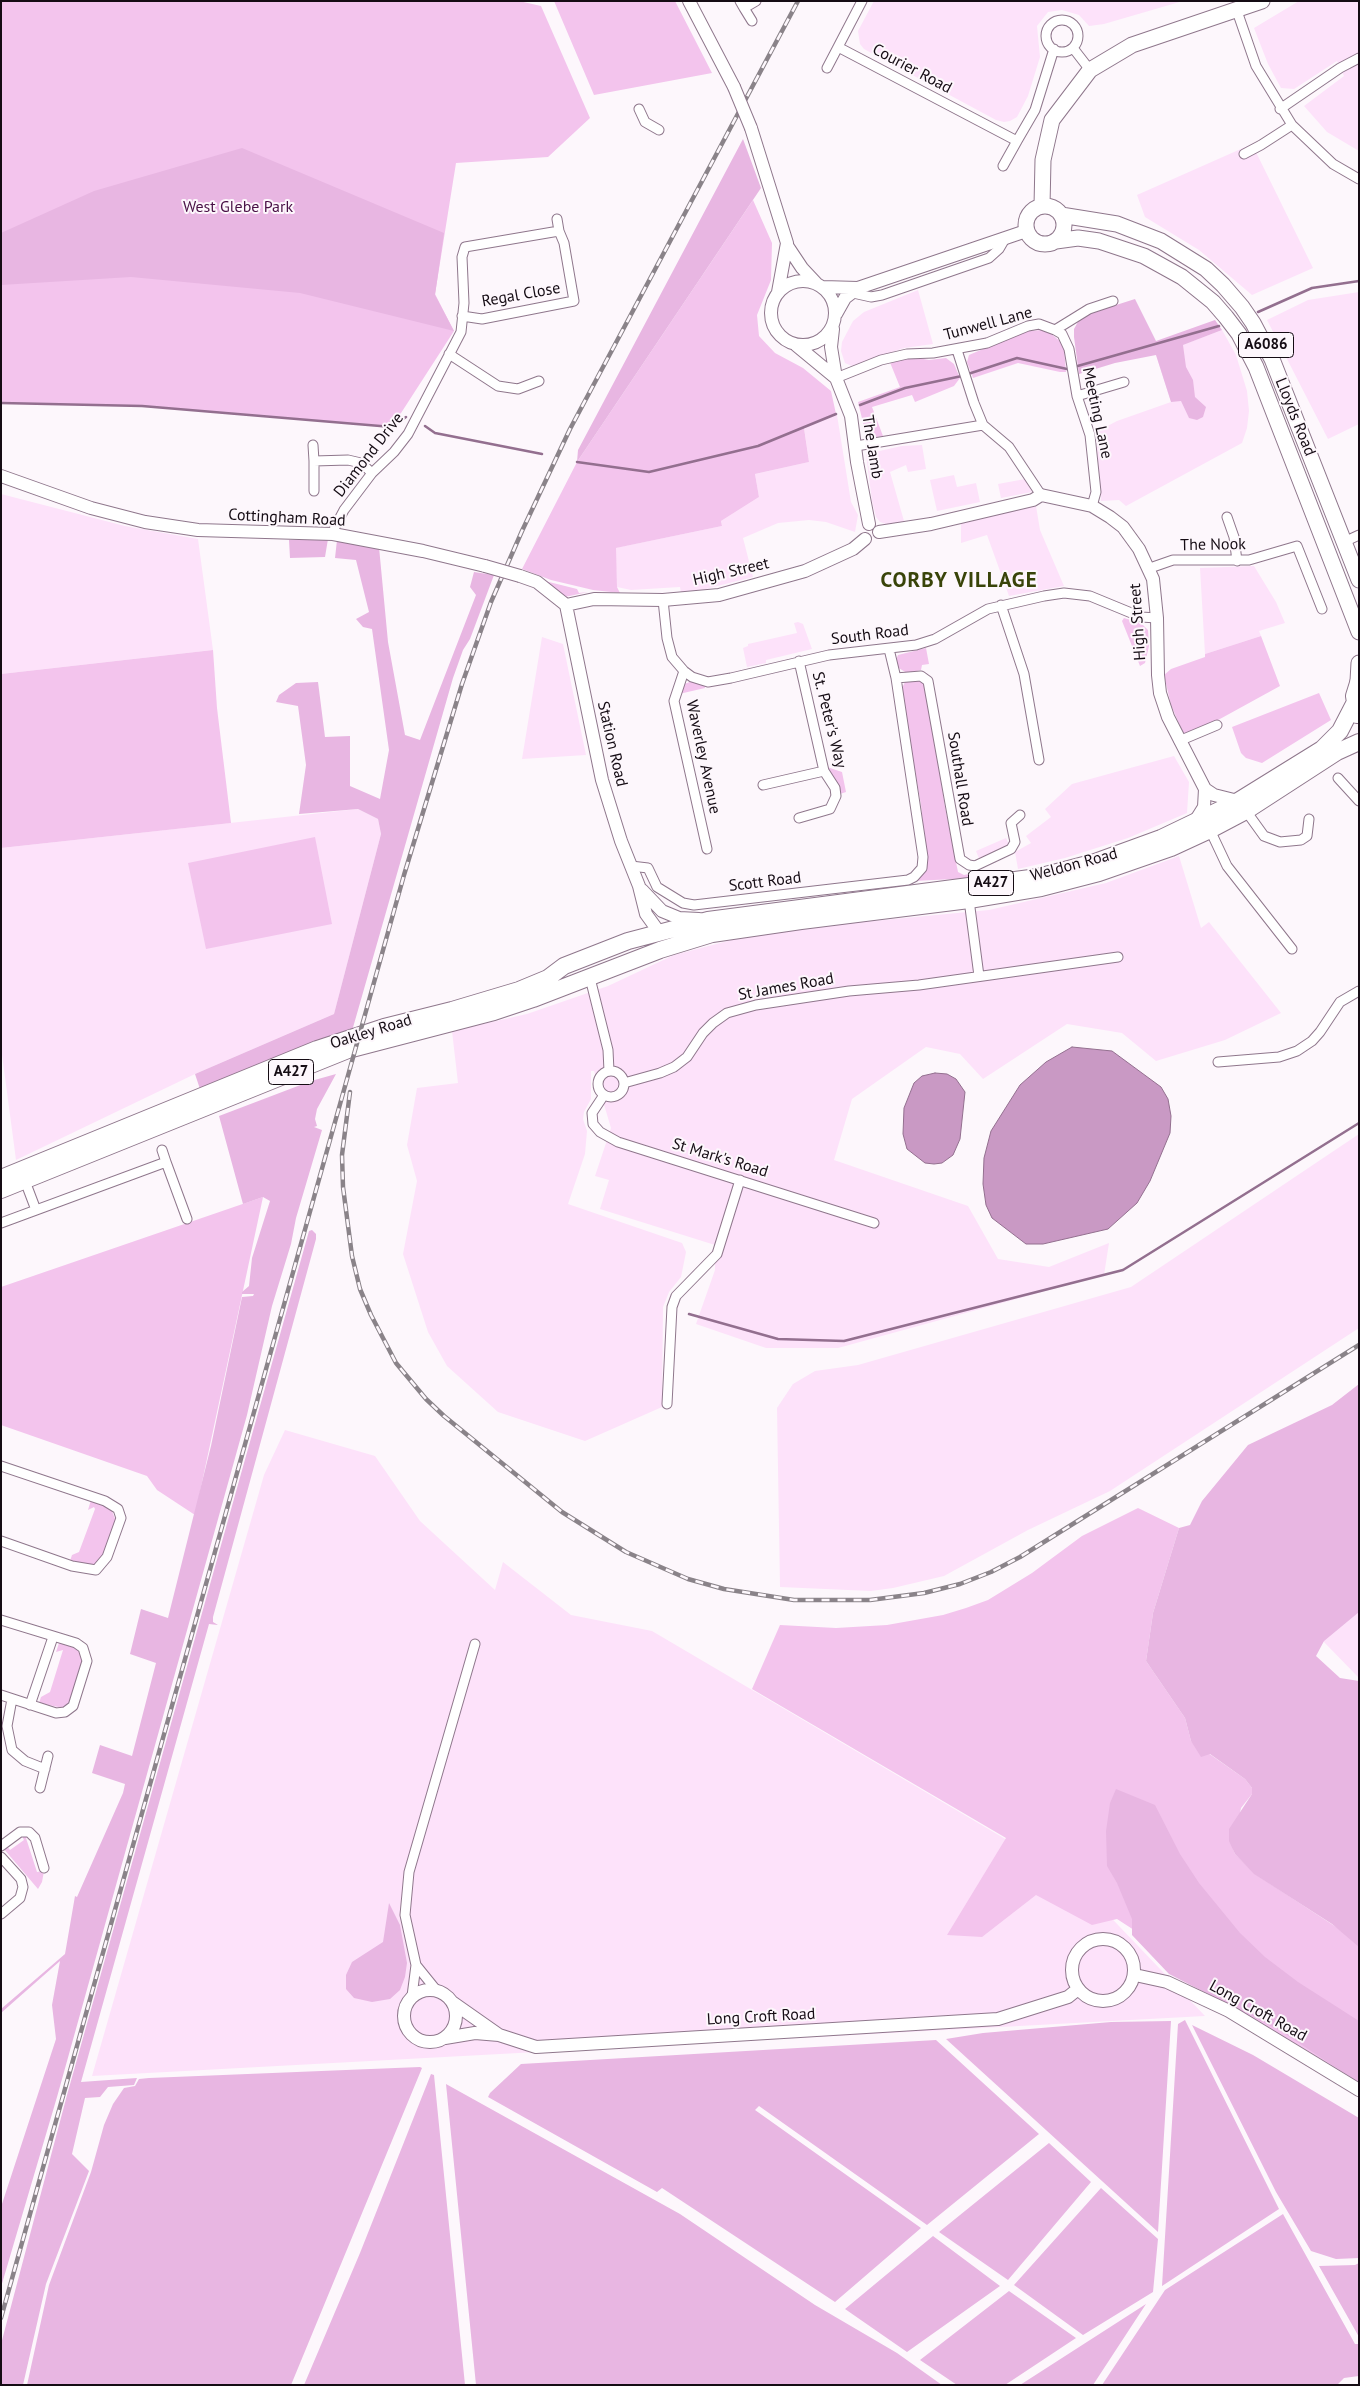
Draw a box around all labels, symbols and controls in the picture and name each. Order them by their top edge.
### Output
street label: Courier Road [869,40,955,98]
park label: West Glebe Park [183,197,293,217]
street label: Regal Close [480,279,562,311]
street label: Tunwell Lane [942,303,1034,345]
road number: A6086 [1238,332,1294,358]
street label: Meeting Lane [1078,366,1116,460]
street label: Lloyds Road [1271,375,1319,459]
street label: Diamond Drive [330,409,408,501]
street label: The Jamb [857,414,887,480]
street label: Cottingham Road [228,505,346,531]
street label: The Nook [1180,535,1246,555]
street label: High Street [691,554,771,590]
district label: CORBY VILLAGE [879,568,1039,594]
street label: High Street [1126,583,1150,661]
street label: South Road [830,621,910,649]
street label: St. Peter's Way [808,670,850,770]
street label: Waverley Avenue [682,698,724,816]
street label: Station Road [593,699,631,789]
street label: Southall Road [943,730,977,828]
street label: Weldon Road [1028,844,1120,886]
street label: Scott Road [728,868,802,896]
road number: A427 [968,870,1014,896]
street label: St James Road [737,969,835,1005]
street label: Oakley Road [328,1010,414,1054]
road number: A427 [268,1060,314,1084]
street label: St Mark's Road [670,1134,770,1182]
street label: Long Croft Road [1206,1976,1310,2046]
street label: Long Croft Road [706,2005,816,2029]

